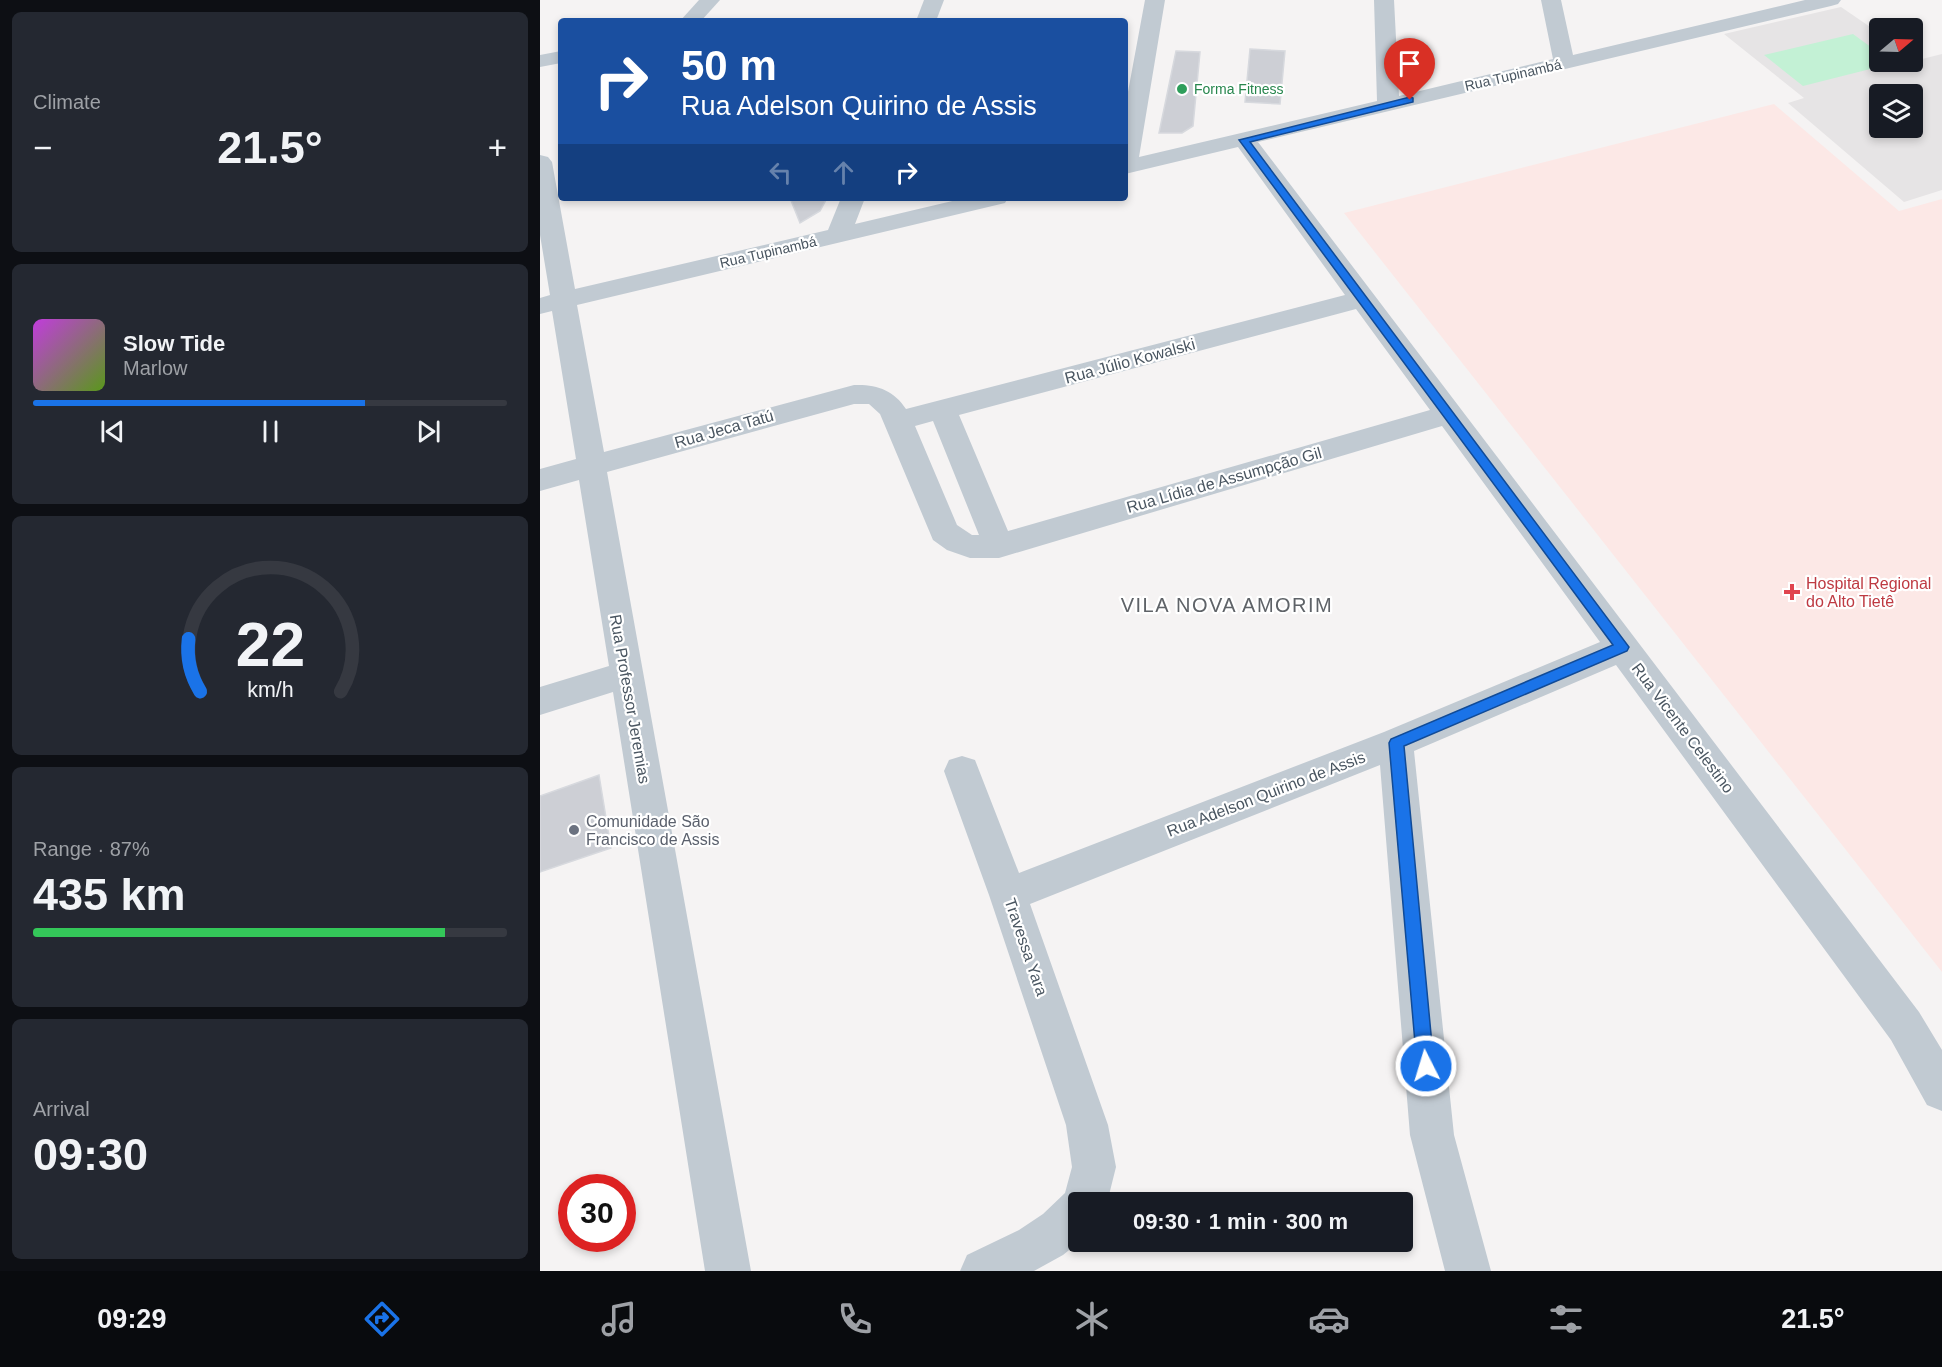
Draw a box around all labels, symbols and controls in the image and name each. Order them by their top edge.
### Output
north arrow [1869,18,1923,72]
map controls [1869,18,1923,138]
pin [1384,38,1435,100]
icon: right [582,42,660,120]
text: 50 m [681,42,777,89]
icon: arrive [1393,47,1426,80]
street label: Rua Tupinambá [1463,56,1563,94]
place label: Forma Fitness [1194,81,1283,97]
marker: Forma Fitness [1175,82,1189,96]
button: layers [1869,84,1923,138]
text: Climate [33,91,101,113]
text: Rua Adelson Quirino de Assis [681,91,1037,121]
text: 21.5° [217,122,323,173]
text: − [33,129,52,166]
text: + [488,129,507,166]
icon: left [764,156,797,189]
icon: ahead [827,156,860,189]
icon: right [890,156,923,189]
street label: Rua Tupinambá [718,233,818,271]
text: Slow Tide [123,331,225,356]
street label: Rua Júlio Kowalski [1063,335,1197,387]
text: Marlow [123,357,187,379]
street label: Rua Jeca Tatú [673,407,775,451]
icon: previous [96,415,129,448]
icon: pause [254,415,287,448]
icon: next [412,415,445,448]
street label: Rua Lídia de Assumpção Gil [1125,444,1323,516]
place label: Hospital Regional do Alto Tietê [1806,575,1931,610]
marker: Hospital Regional do Alto Tietê [1783,583,1801,601]
district label: VILA NOVA AMORIM [1121,594,1333,616]
text: 22 [235,611,305,680]
street label: Rua Professor Jeremias [607,613,653,785]
street label: Rua Vicente Celestino [1629,660,1737,796]
text: km/h [247,679,293,703]
street label: Rua Adelson Quirino de Assis [1165,748,1367,840]
place label: Comunidade São Francisco de Assis [586,813,719,848]
marker: Comunidade São Francisco de Assis [567,823,581,837]
text: Range · 87% [33,838,150,860]
text: 435 km [33,869,186,920]
street label: Travessa Yara [1001,896,1051,998]
position arrow [1394,1034,1458,1098]
text: Arrival [33,1098,90,1120]
text: 09:30 [33,1129,148,1180]
speed limit sign: 30 [558,1174,636,1252]
text: 09:30 · 1 min · 300 m [1133,1209,1348,1234]
icon: directions [361,1298,403,1340]
icon: music [598,1298,640,1340]
icon: phone [834,1298,876,1340]
icon: climate [1071,1298,1113,1340]
icon: car [1308,1298,1350,1340]
icon: filters [1545,1298,1587,1340]
text: 09:29 [97,1304,166,1334]
text: 21.5° [1781,1304,1845,1334]

